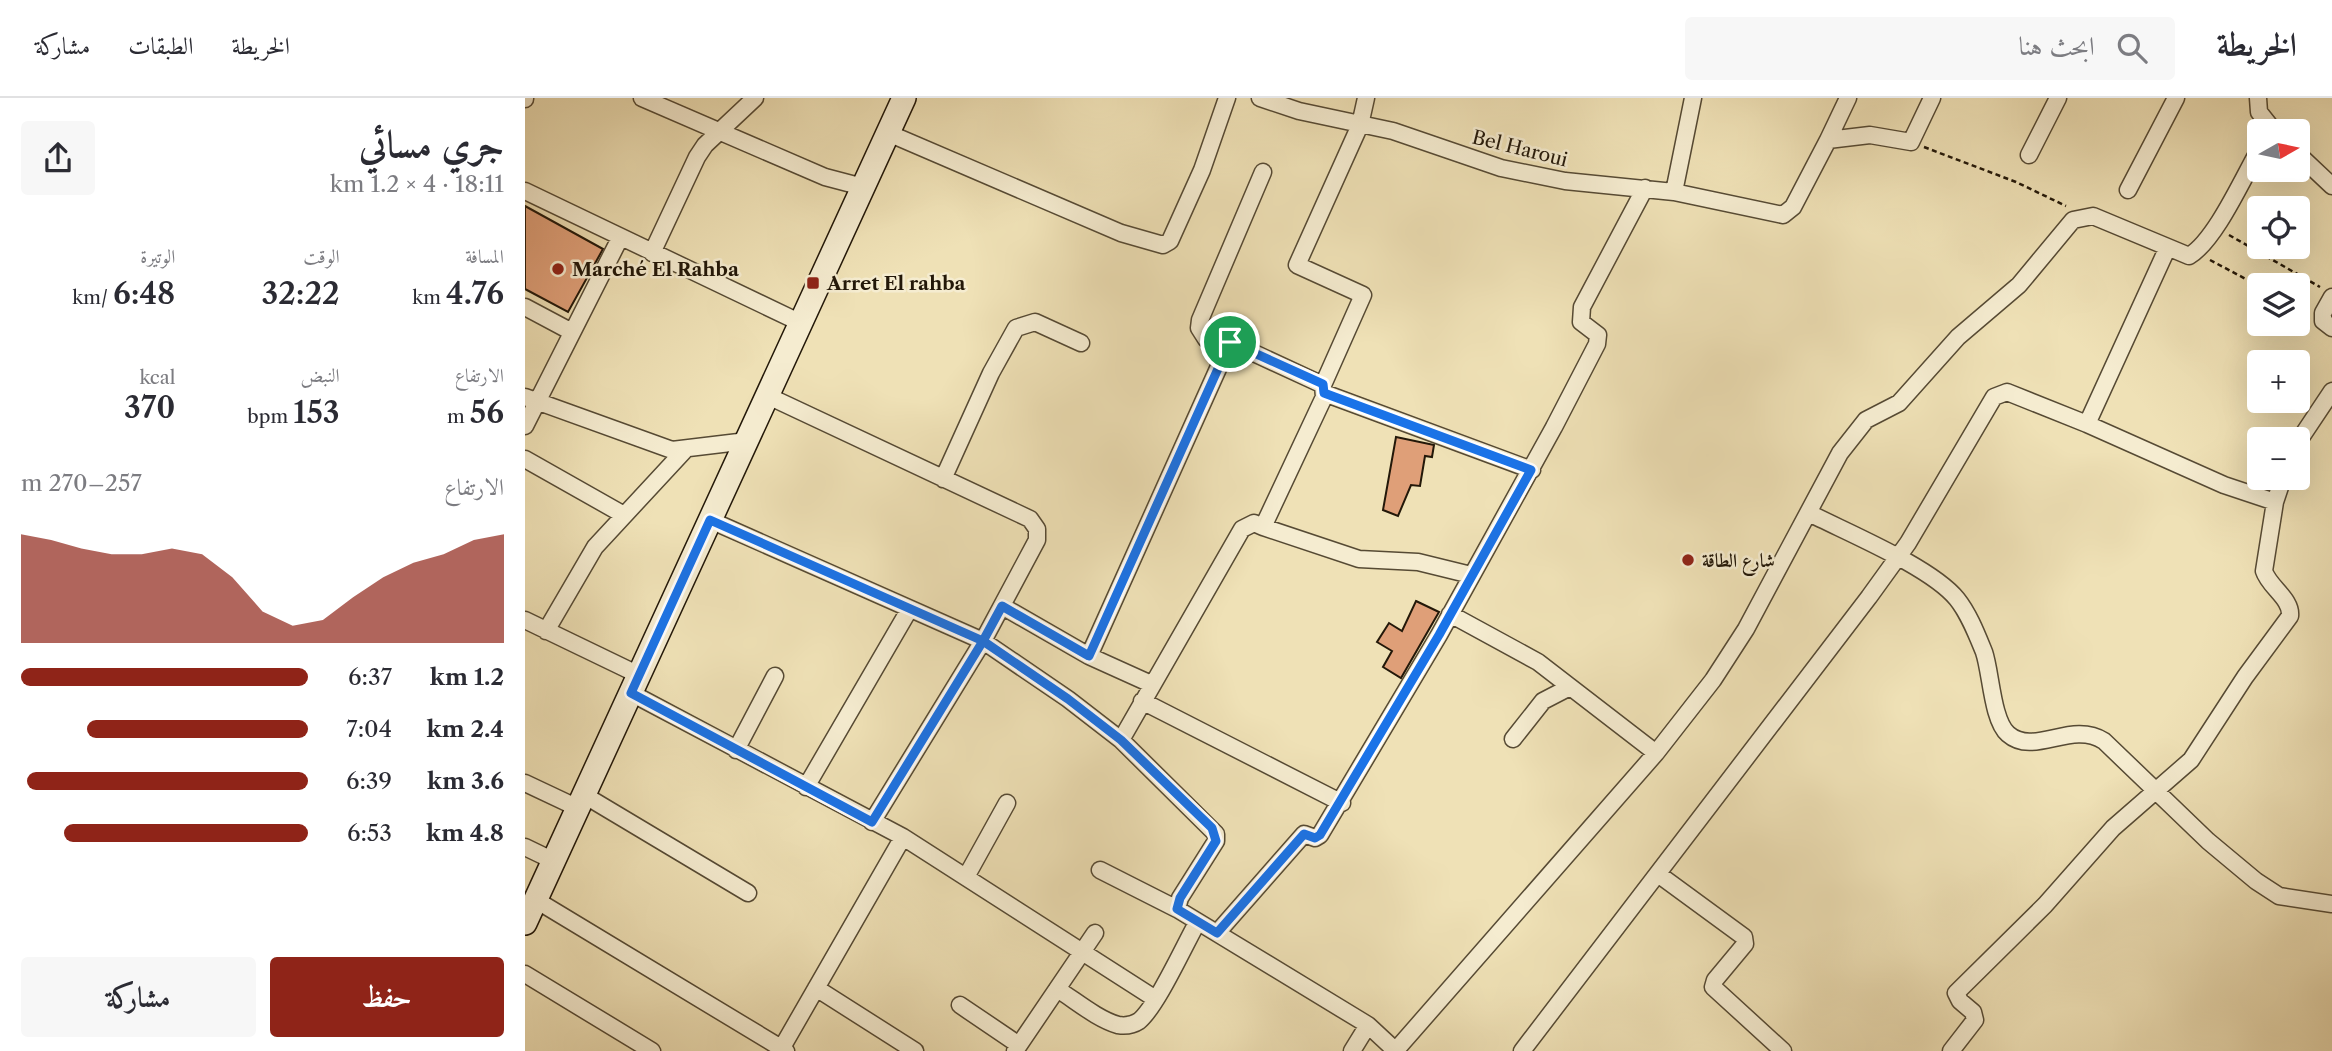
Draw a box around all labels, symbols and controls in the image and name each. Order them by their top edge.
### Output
search box [1685,17,2175,80]
text: الخريطة [2217,24,2297,65]
icon: search [2113,29,2151,67]
text: ابحث هنا [2018,30,2095,62]
text: مشاركة [35,31,90,60]
text: الطبقات [128,31,194,60]
text: الخريطة [232,31,290,60]
north arrow [2247,119,2310,182]
map controls [2247,119,2310,490]
text: جري مسائي [359,120,504,167]
button: share [21,121,95,195]
street label: Bel Haroui [1470,126,1570,172]
text: 18:11 · 4 × 1.2 km [330,170,504,198]
button: locate [2247,196,2310,259]
text: الوتيرة [140,245,175,268]
text: الوقت [303,245,340,268]
text: المسافة [465,245,504,268]
place label: Marché El Rahba [572,258,740,281]
marker: Marché El Rahba [550,261,566,277]
place label: Arret El rahba [826,272,967,295]
button: layers [2247,273,2310,336]
text: 6:48 [113,275,175,312]
text: 32:22 [261,275,340,312]
text: 4.76 [446,275,504,312]
marker: Arret El rahba [805,275,821,291]
text: /km [72,286,113,309]
text: km [412,286,446,309]
pin [1200,312,1260,372]
icon: arrive [1211,323,1249,361]
button: + [2247,350,2310,413]
text: النبض [301,364,340,387]
text: الارتفاع [455,364,504,387]
text: kcal [139,366,175,389]
text: 370 [124,389,175,426]
text: 153 [293,394,340,431]
text: 56 [470,394,504,431]
text: bpm [247,405,293,428]
text: m [447,405,470,428]
button: − [2247,427,2310,490]
text: 257–270 m [21,469,142,497]
text: الارتفاع [444,473,504,501]
place label: شارع الطاقة [1702,549,1775,576]
marker: شارع الطاقة [1680,552,1696,568]
text: 6:37 [348,663,392,691]
text: 1.2 km [430,663,504,691]
text: 7:04 [346,715,392,743]
text: 2.4 km [427,715,504,743]
text: 6:39 [346,767,392,795]
text: 3.6 km [427,767,504,795]
text: 6:53 [347,819,392,847]
text: 4.8 km [426,819,504,847]
button: مشاركة [21,957,256,1037]
button: حفظ [270,957,504,1037]

